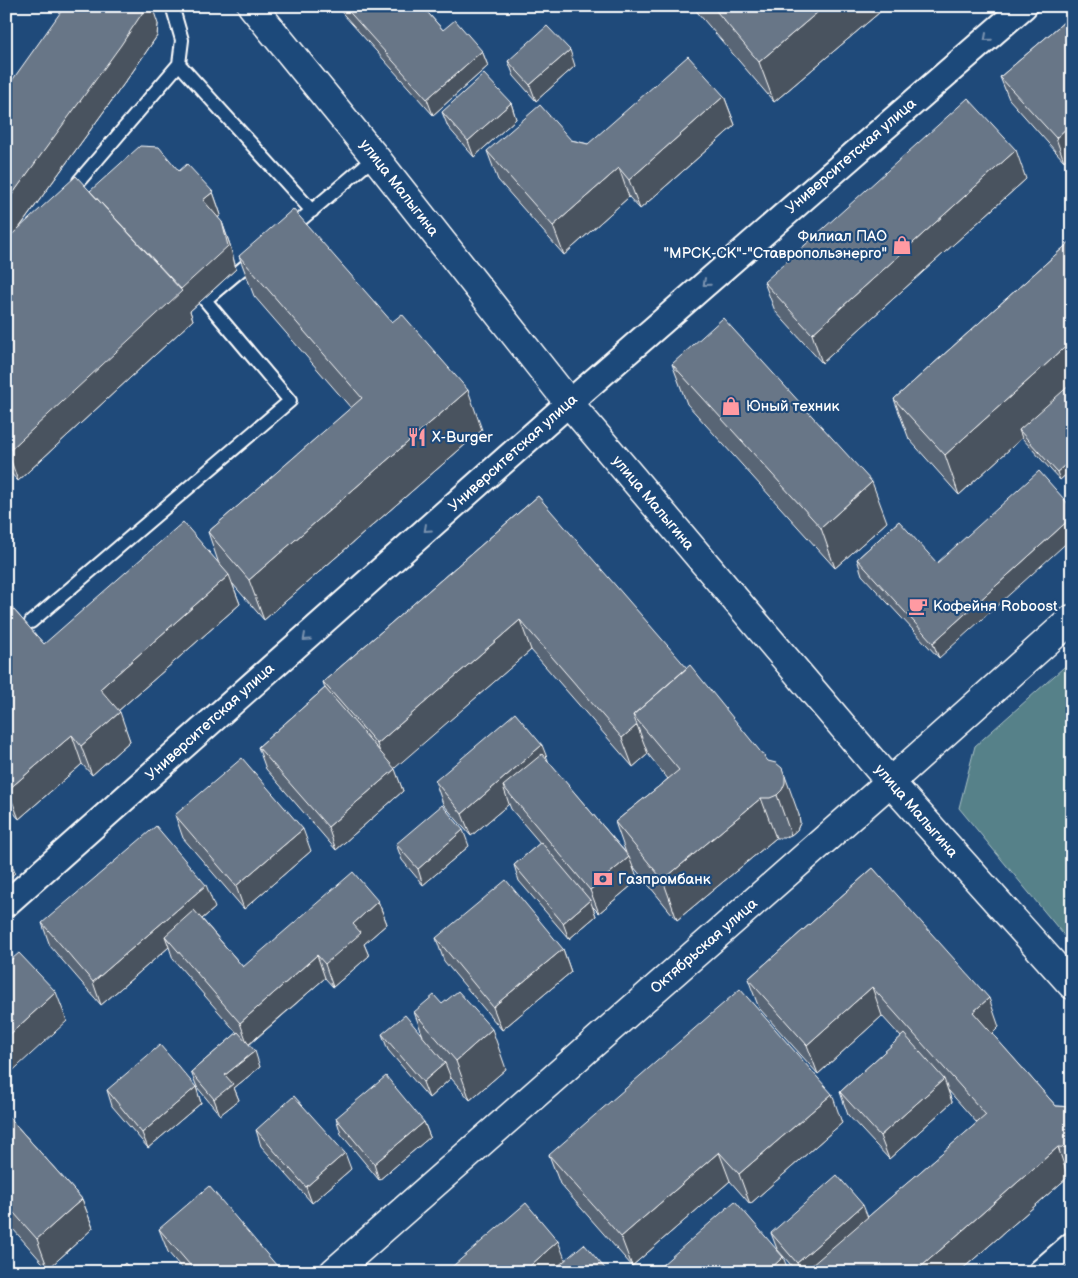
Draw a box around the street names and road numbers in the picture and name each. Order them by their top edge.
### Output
street label: Университетская улица [782,94,920,218]
street label: улица Малыгина [355,136,443,240]
street label: Университетская улица [445,390,581,516]
street label: улица Малыгина [608,452,698,554]
street label: Университетская улица [142,659,278,785]
street label: улица Малыгина [870,760,962,862]
street label: Октябрьская улица [646,894,762,998]

